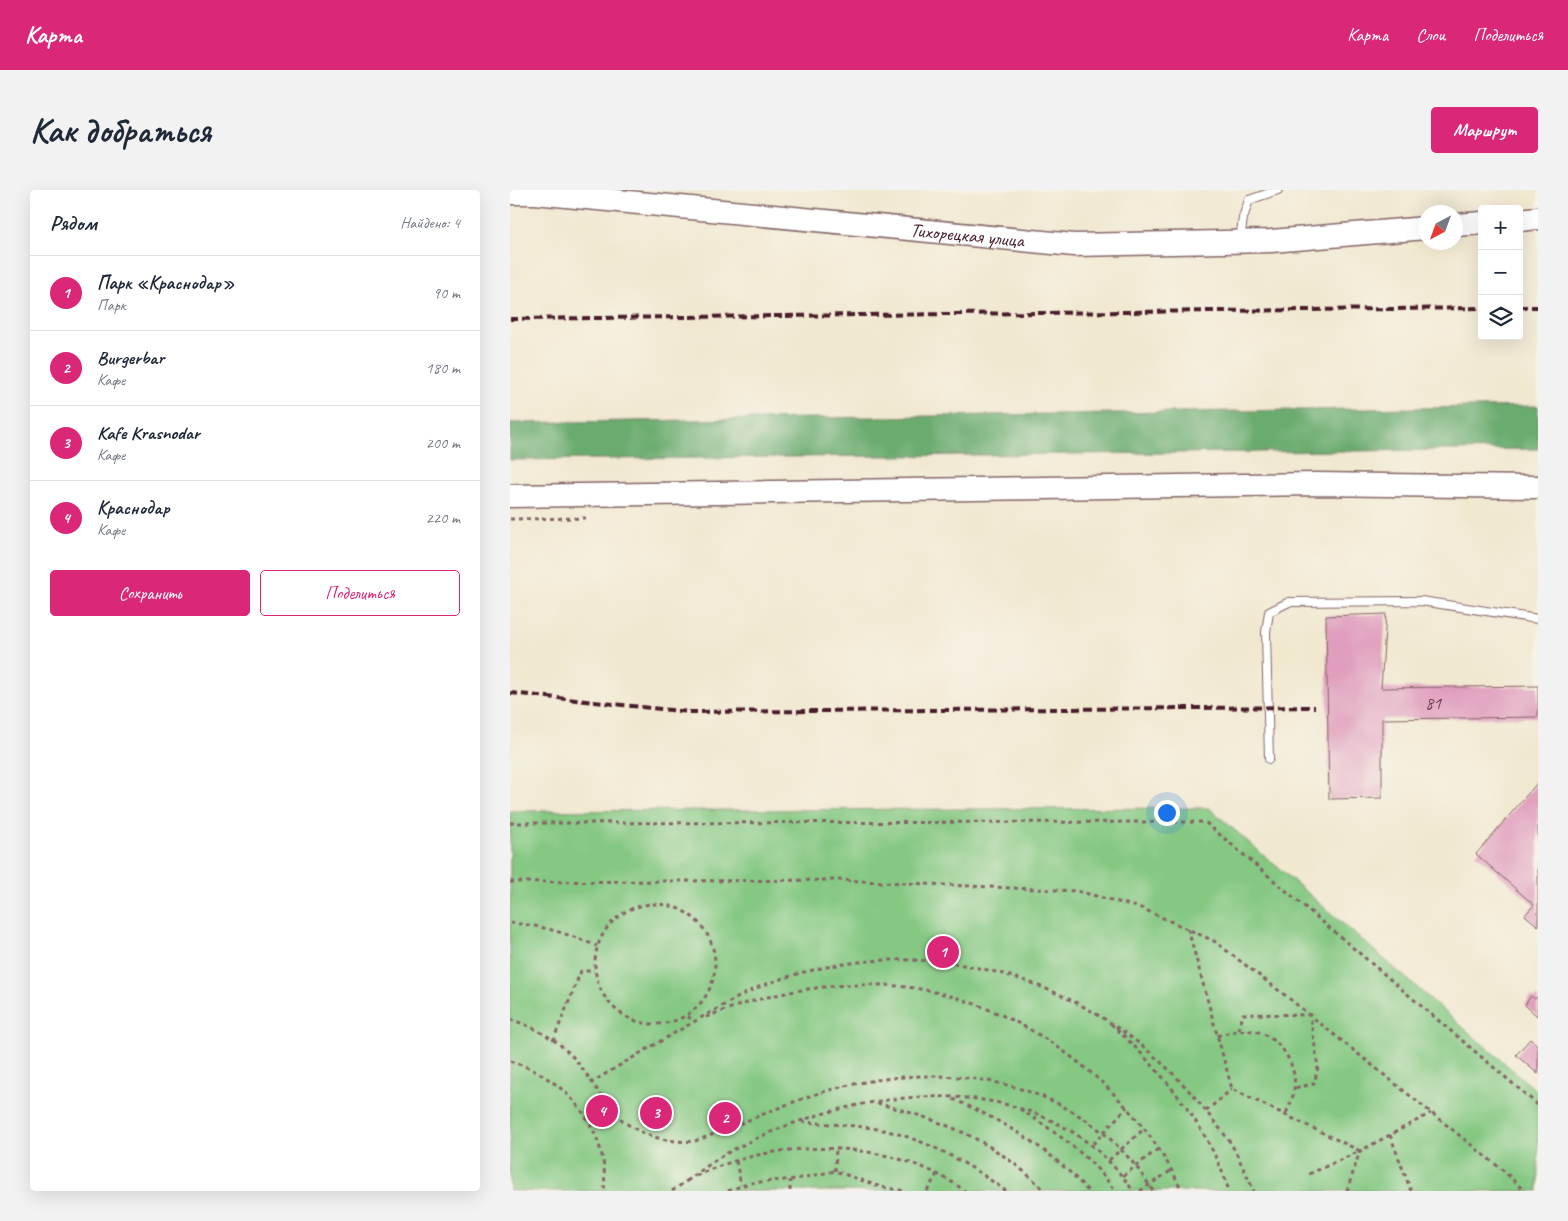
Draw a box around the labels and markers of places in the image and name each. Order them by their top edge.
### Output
pin: 1 [927,933,959,971]
pin: 4 [586,1092,618,1130]
pin: 3 [640,1094,672,1132]
pin: 2 [709,1099,741,1137]

